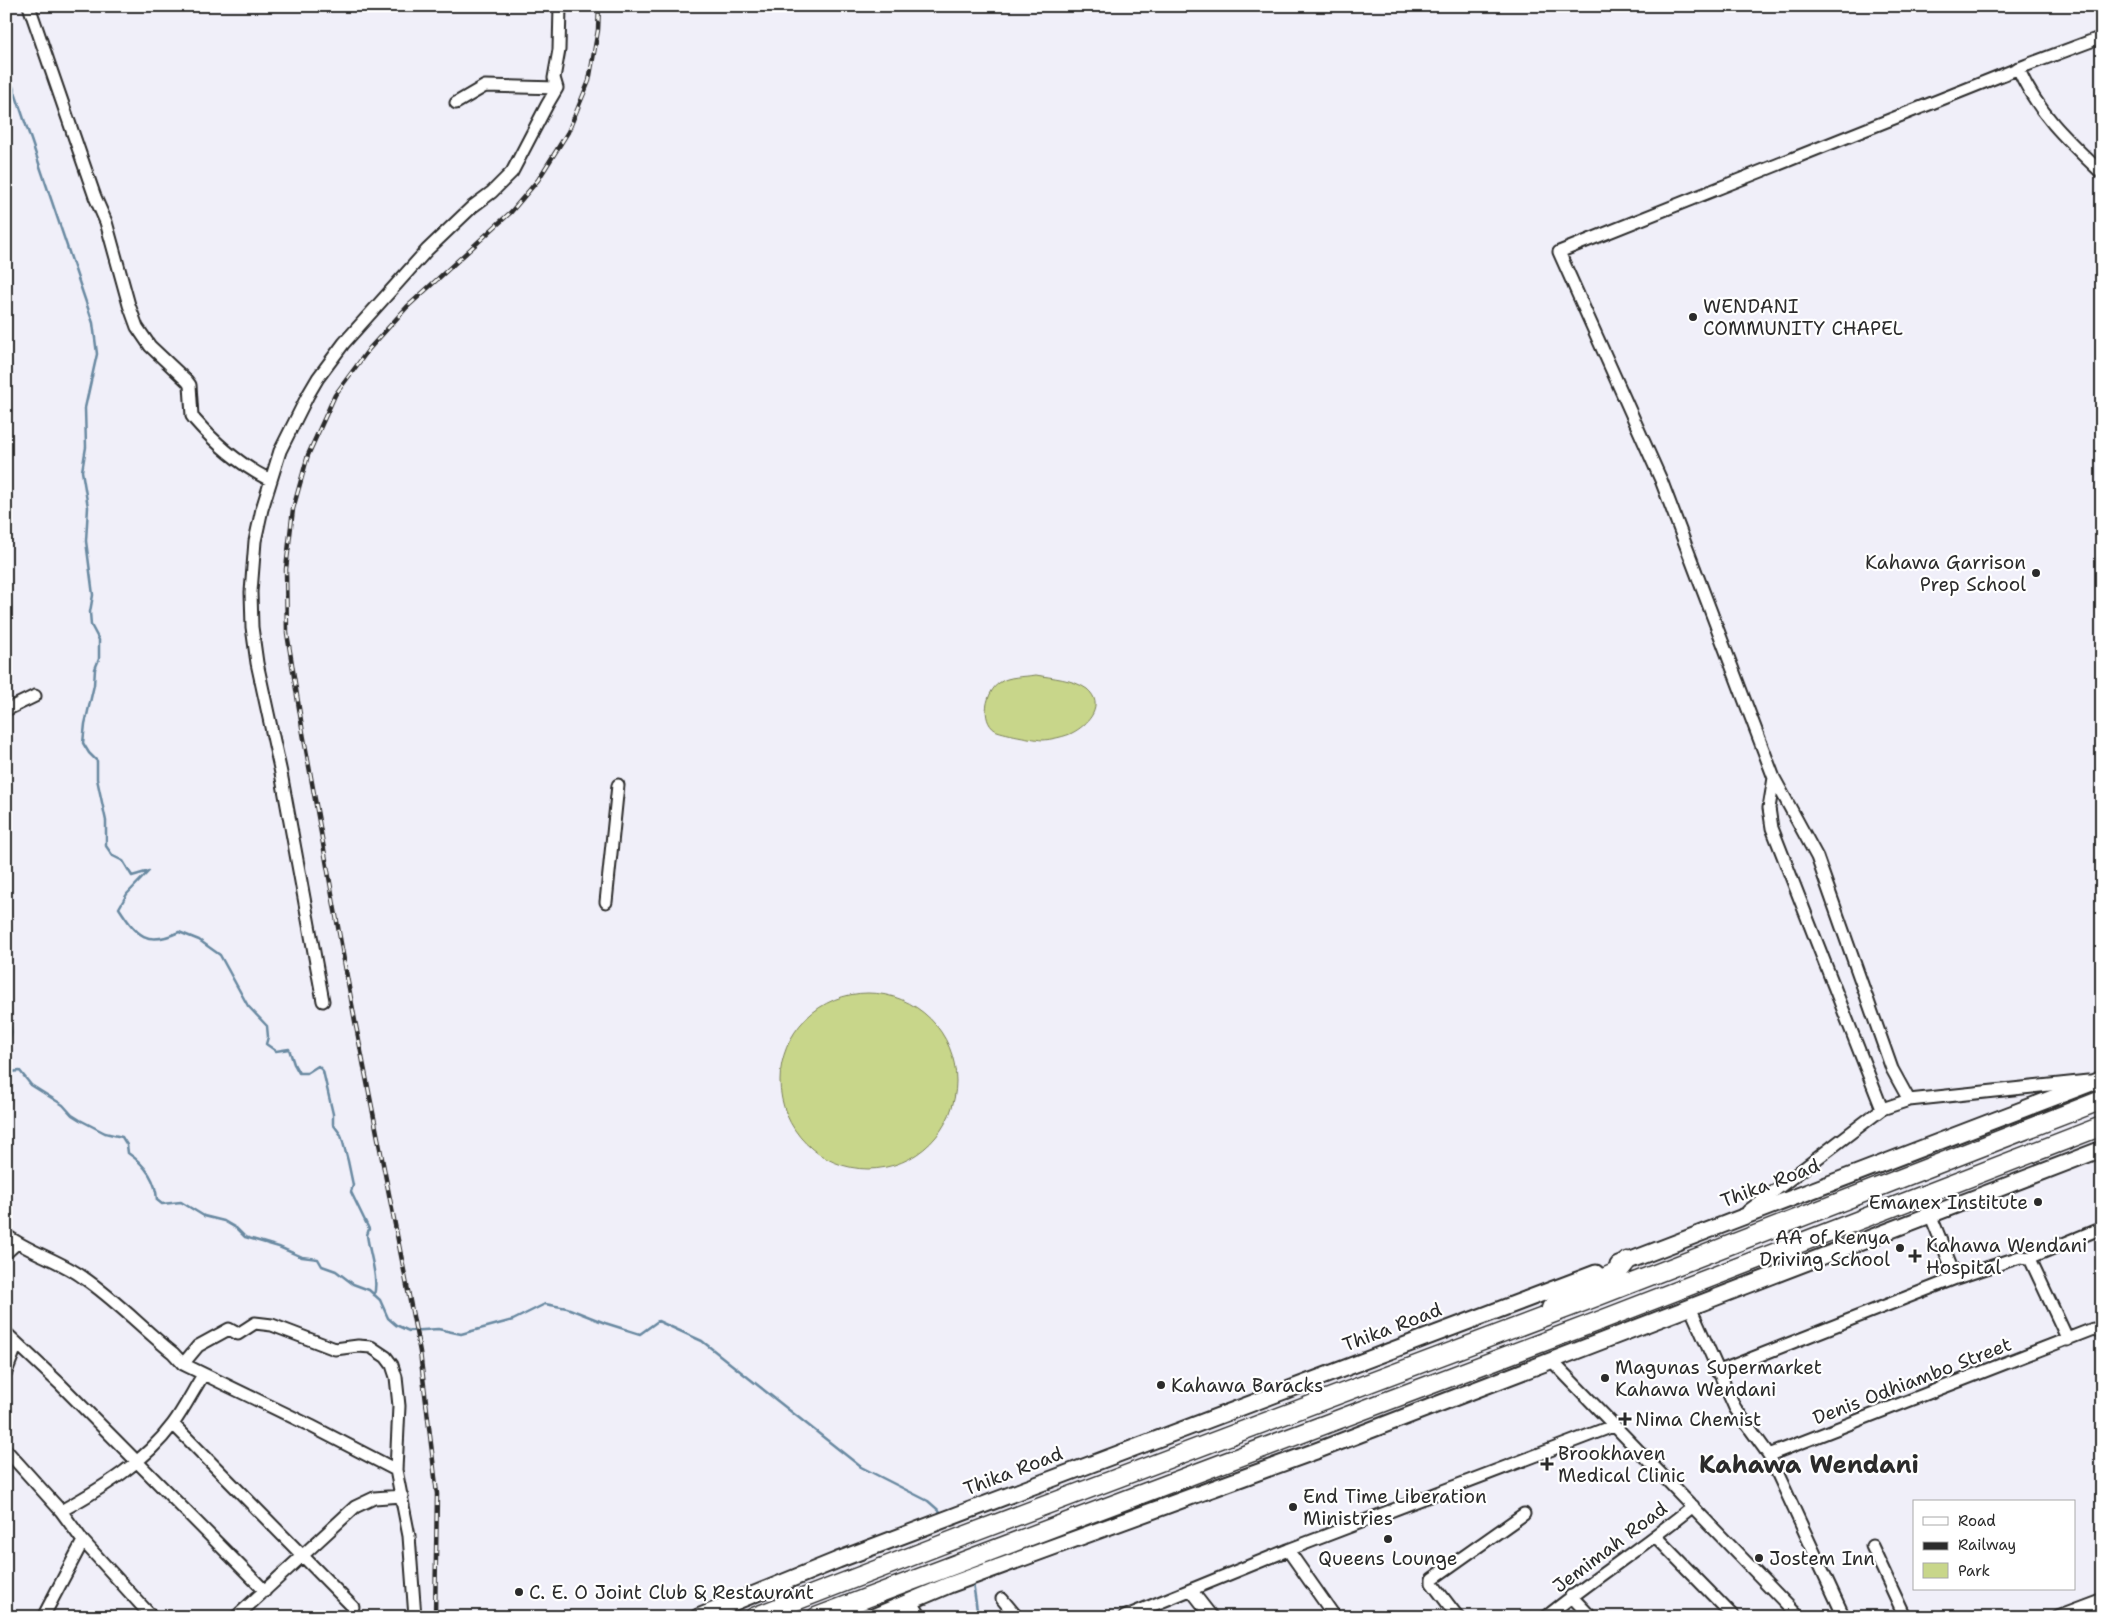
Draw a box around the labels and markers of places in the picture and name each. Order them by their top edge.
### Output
place label: WENDANI COMMUNITY CHAPEL [1703,294,1903,341]
marker: WENDANI COMMUNITY CHAPEL [1687,311,1699,323]
place label: Kahawa Garrison Prep School [1865,550,2026,597]
marker: Kahawa Garrison Prep School [2030,567,2042,579]
place label: Emanex Institute [1869,1190,2028,1215]
marker: Emanex Institute [2032,1196,2044,1208]
place label: AA of Kenya Driving School [1759,1225,1890,1272]
place label: Kahawa Wendani Hospital [1926,1233,2087,1280]
marker: AA of Kenya Driving School [1894,1242,1906,1254]
marker: Kahawa Wendani Hospital [1908,1249,1922,1263]
place label: Magunas Supermarket Kahawa Wendani [1615,1355,1822,1402]
marker: Magunas Supermarket Kahawa Wendani [1599,1372,1611,1384]
place label: Kahawa Baracks [1171,1373,1323,1398]
marker: Kahawa Baracks [1155,1379,1167,1391]
place label: Nima Chemist [1635,1407,1761,1432]
marker: Nima Chemist [1619,1413,1631,1425]
place label: Brookhaven Medical Clinic [1558,1441,1685,1488]
marker: Brookhaven Medical Clinic [1540,1457,1554,1471]
place label: End Time Liberation Ministries [1303,1484,1487,1531]
marker: End Time Liberation Ministries [1287,1501,1299,1513]
marker: Queens Lounge [1382,1533,1394,1545]
place label: Queens Lounge [1318,1546,1458,1571]
place label: Jostem Inn [1769,1546,1875,1571]
marker: Jostem Inn [1753,1552,1765,1564]
place label: C. E. O Joint Club & Restaurant [529,1580,814,1605]
marker: C. E. O Joint Club & Restaurant [513,1586,525,1598]

